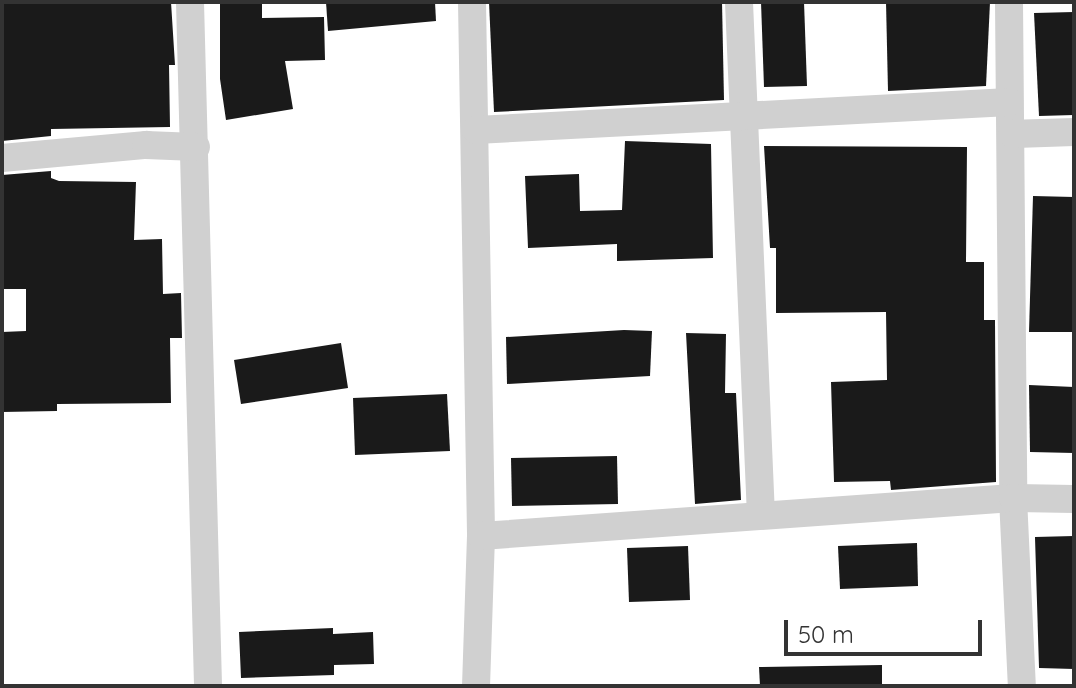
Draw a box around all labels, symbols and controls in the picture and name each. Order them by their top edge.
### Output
scale bar [788,604,986,654]
text: 50 m [798,619,854,649]

